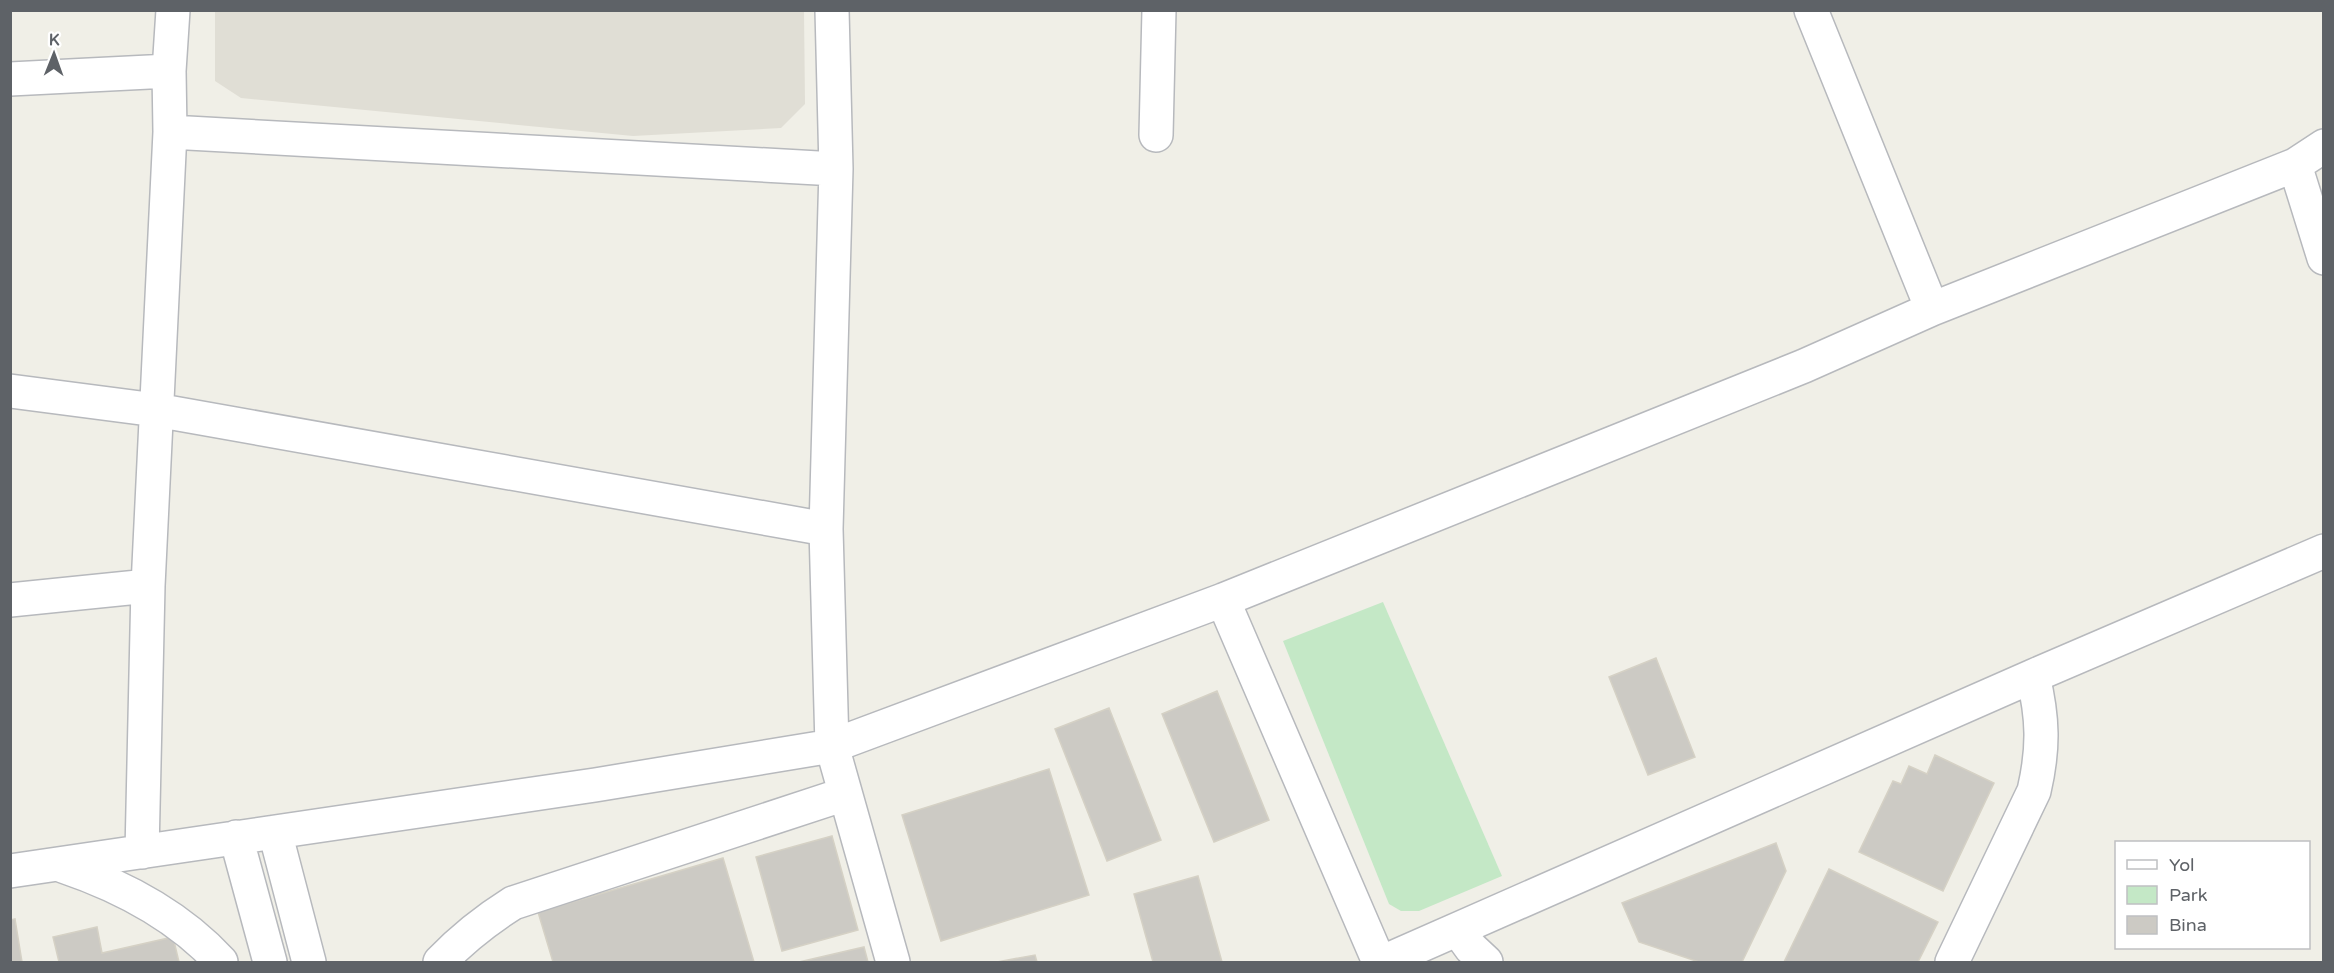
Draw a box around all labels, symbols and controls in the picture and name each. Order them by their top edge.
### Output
north arrow [24,24,84,84]
text: K [49,30,60,50]
legend [2115,841,2310,949]
text: Yol [2169,854,2195,876]
text: Park [2169,884,2208,906]
text: Bina [2169,914,2207,936]

